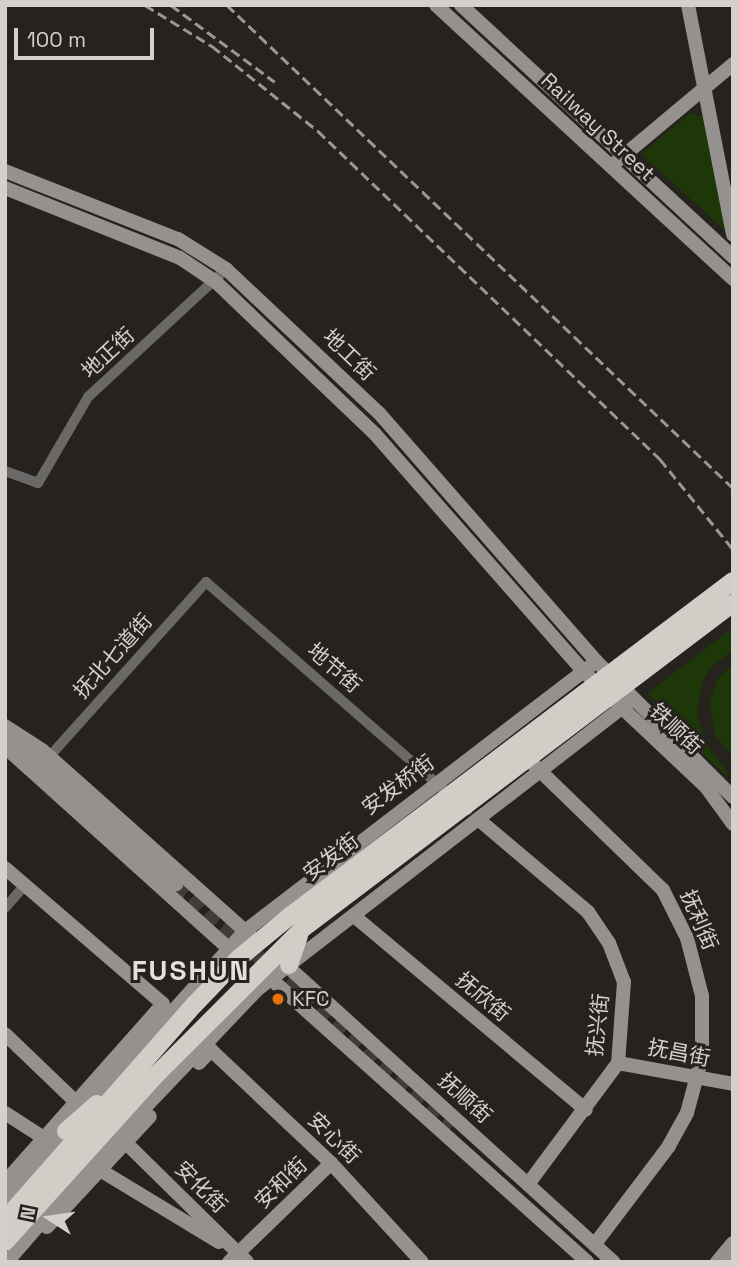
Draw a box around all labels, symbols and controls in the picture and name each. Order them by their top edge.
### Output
scale bar [18,14,158,58]
text: 100 m [27,26,86,53]
street label: Railway Street [536,68,660,186]
street label: 地正街 [76,322,140,384]
street label: 地工街 [318,324,380,386]
street label: 抚北七道街 [69,609,157,703]
street label: 地节街 [302,638,366,698]
street label: 铁顺街 [644,698,708,760]
street label: 安发桥街 [357,750,439,820]
street label: 安发街 [298,828,364,886]
street label: 抚利街 [675,886,723,954]
district label: FUSHUN [132,953,250,987]
street label: 抚欣街 [451,967,515,1027]
place label: KFC [292,986,329,1012]
marker: KFC [270,991,286,1007]
street label: 抚兴街 [582,992,614,1058]
street label: 抚昌街 [646,1035,712,1071]
street label: 抚顺街 [433,1068,497,1128]
street label: 安心街 [303,1107,365,1169]
street label: 安和街 [250,1152,312,1214]
street label: 安化街 [170,1156,232,1218]
north arrow [14,1183,84,1253]
text: N [14,1205,42,1222]

